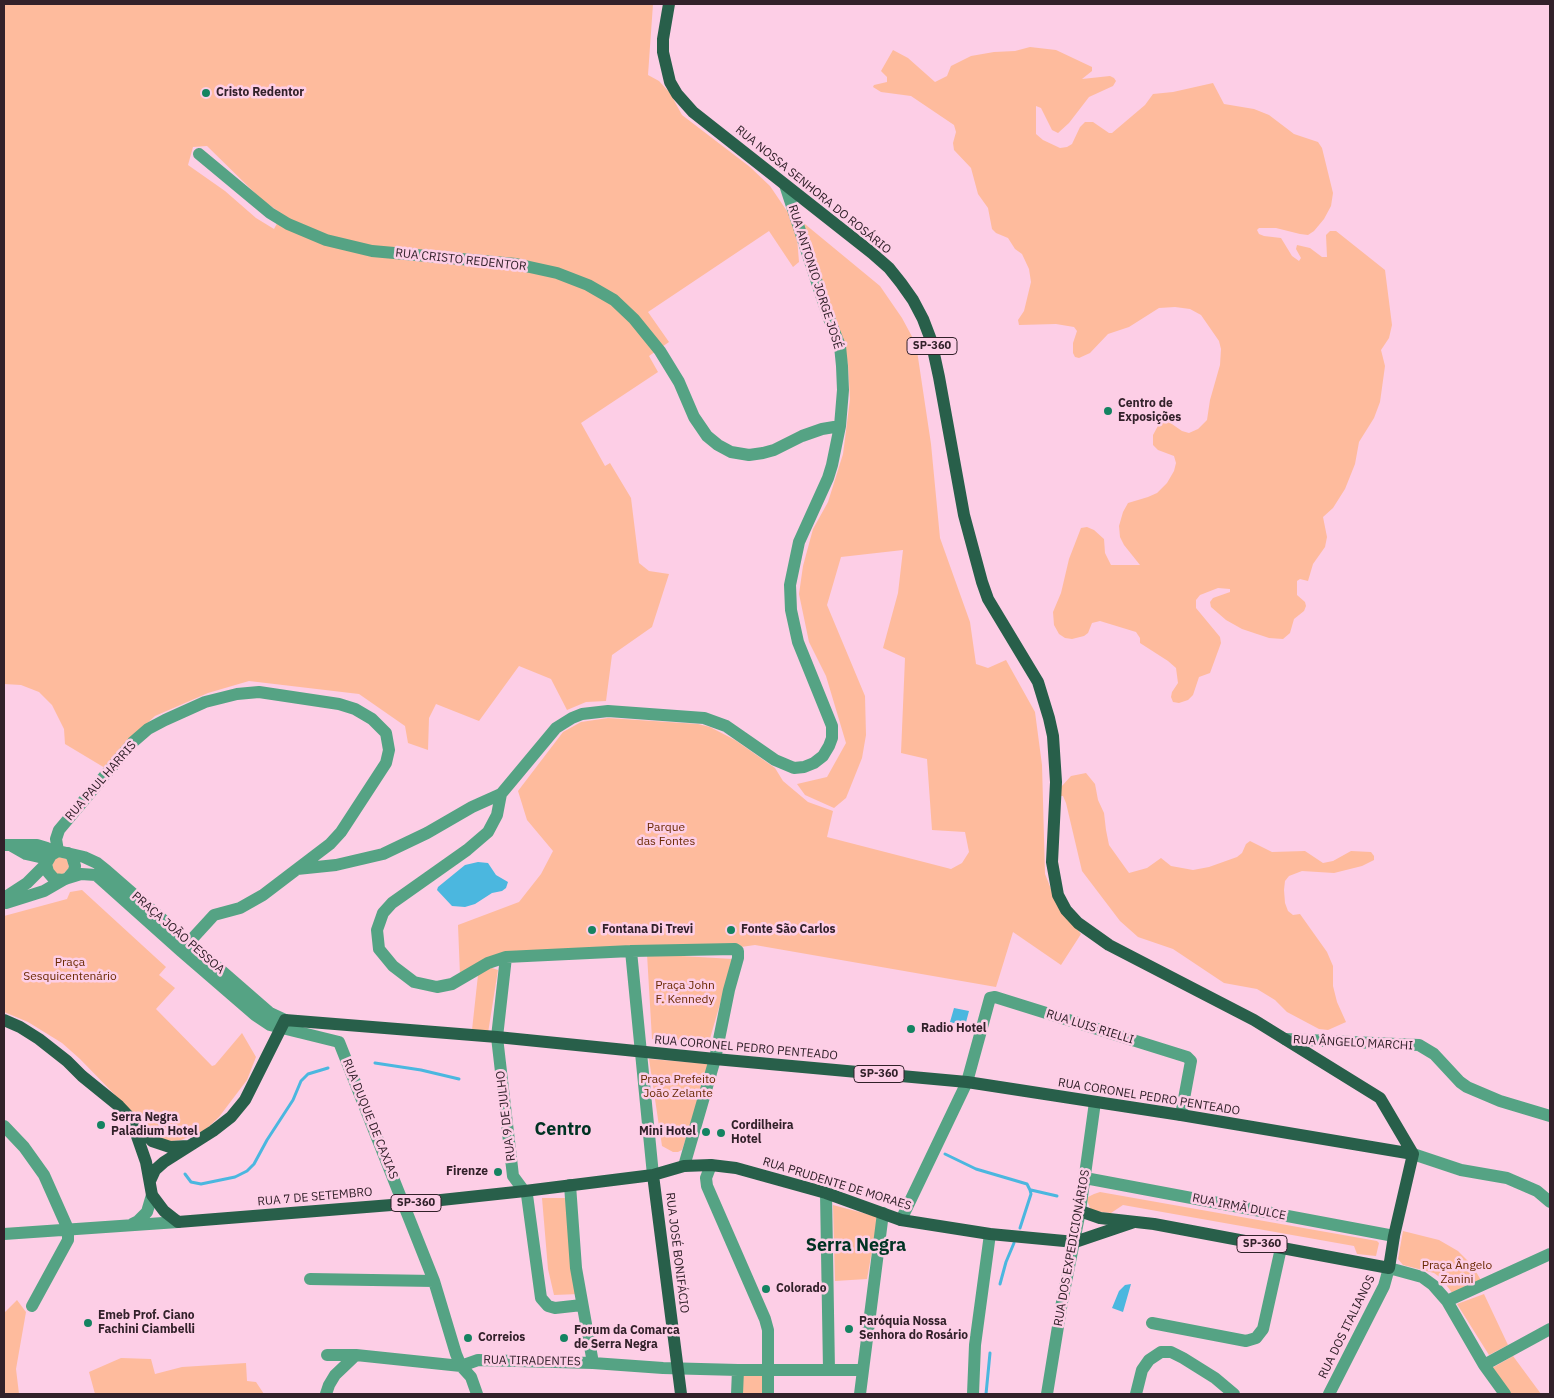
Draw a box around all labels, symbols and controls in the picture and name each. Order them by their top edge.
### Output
place label: Cristo Redentor [216,86,304,100]
marker: Cristo Redentor [200,87,212,99]
street label: RUA NOSSA SENHORA DO ROSÁRIO [732,123,894,257]
street label: RUA ANTONIO JORGE JOSÉ [785,203,845,351]
street label: RUA CRISTO REDENTOR [395,246,527,274]
road number: SP-360 [907,338,957,354]
place label: Centro de Exposições [1118,397,1181,425]
marker: Centro de Exposições [1102,405,1114,417]
street label: RUA PAUL HARRIS [63,738,139,824]
park label: Parque das Fontes [637,821,695,849]
street label: PRAÇA JOÃO PESSOA [129,889,227,977]
place label: Fontana Di Trevi [602,923,693,937]
place label: Fonte São Carlos [741,923,836,937]
marker: Fontana Di Trevi [586,924,598,936]
marker: Fonte São Carlos [725,924,737,936]
park label: Praça Sesquicentenário [23,956,117,984]
park label: Praça John F. Kennedy [655,979,715,1007]
street label: RUA LUIS RIELLI [1044,1007,1136,1047]
place label: Radio Hotel [921,1022,986,1036]
marker: Radio Hotel [905,1023,917,1035]
street label: RUA CORONEL PEDRO PENTEADO [654,1033,838,1063]
street label: RUA ÂNGELO MARCHI [1293,1033,1413,1053]
street label: RUA DUQUE DE CAXIAS [339,1057,401,1181]
road number: SP-360 [854,1066,904,1082]
street label: RUA 9 DE JULHO [493,1070,519,1162]
park label: Praça Prefeito João Zelante [640,1073,716,1101]
street label: RUA CORONEL PEDRO PENTEADO [1057,1075,1241,1119]
place label: Serra Negra Paladium Hotel [111,1111,198,1139]
marker: Serra Negra Paladium Hotel [95,1119,107,1131]
district label: Centro [535,1119,591,1141]
place label: Cordilheira Hotel [731,1119,794,1147]
place label: Mini Hotel [639,1125,696,1139]
marker: Mini Hotel [700,1126,712,1138]
marker: Cordilheira Hotel [715,1127,727,1139]
street label: RUA PRUDENTE DE MORAES [761,1155,913,1213]
place label: Firenze [446,1165,488,1179]
marker: Firenze [492,1166,504,1178]
street label: RUA DOS EXPEDICIONÁRIOS [1051,1169,1093,1327]
street label: RUA 7 DE SETEMBRO [257,1185,373,1209]
street label: RUA IRMÃ DULCE [1191,1191,1287,1223]
street label: RUA JOSÉ BONIFÁCIO [662,1192,692,1314]
road number: SP-360 [391,1194,441,1212]
district label: Serra Negra [806,1235,906,1257]
road number: SP-360 [1237,1236,1287,1252]
park label: Praça Ângelo Zanini [1422,1259,1492,1287]
street label: RUA DOS ITALIANOS [1316,1273,1378,1381]
place label: Colorado [776,1282,827,1296]
marker: Colorado [760,1283,772,1295]
place label: Emeb Prof. Ciano Fachini Ciambelli [98,1309,195,1337]
place label: Paróquia Nossa Senhora do Rosário [859,1315,968,1343]
marker: Emeb Prof. Ciano Fachini Ciambelli [82,1317,94,1329]
marker: Paróquia Nossa Senhora do Rosário [843,1323,855,1335]
place label: Forum da Comarca de Serra Negra [574,1324,680,1352]
place label: Correios [478,1331,525,1345]
marker: Correios [462,1332,474,1344]
marker: Forum da Comarca de Serra Negra [558,1332,570,1344]
street label: RUA TIRADENTES [483,1353,581,1369]

